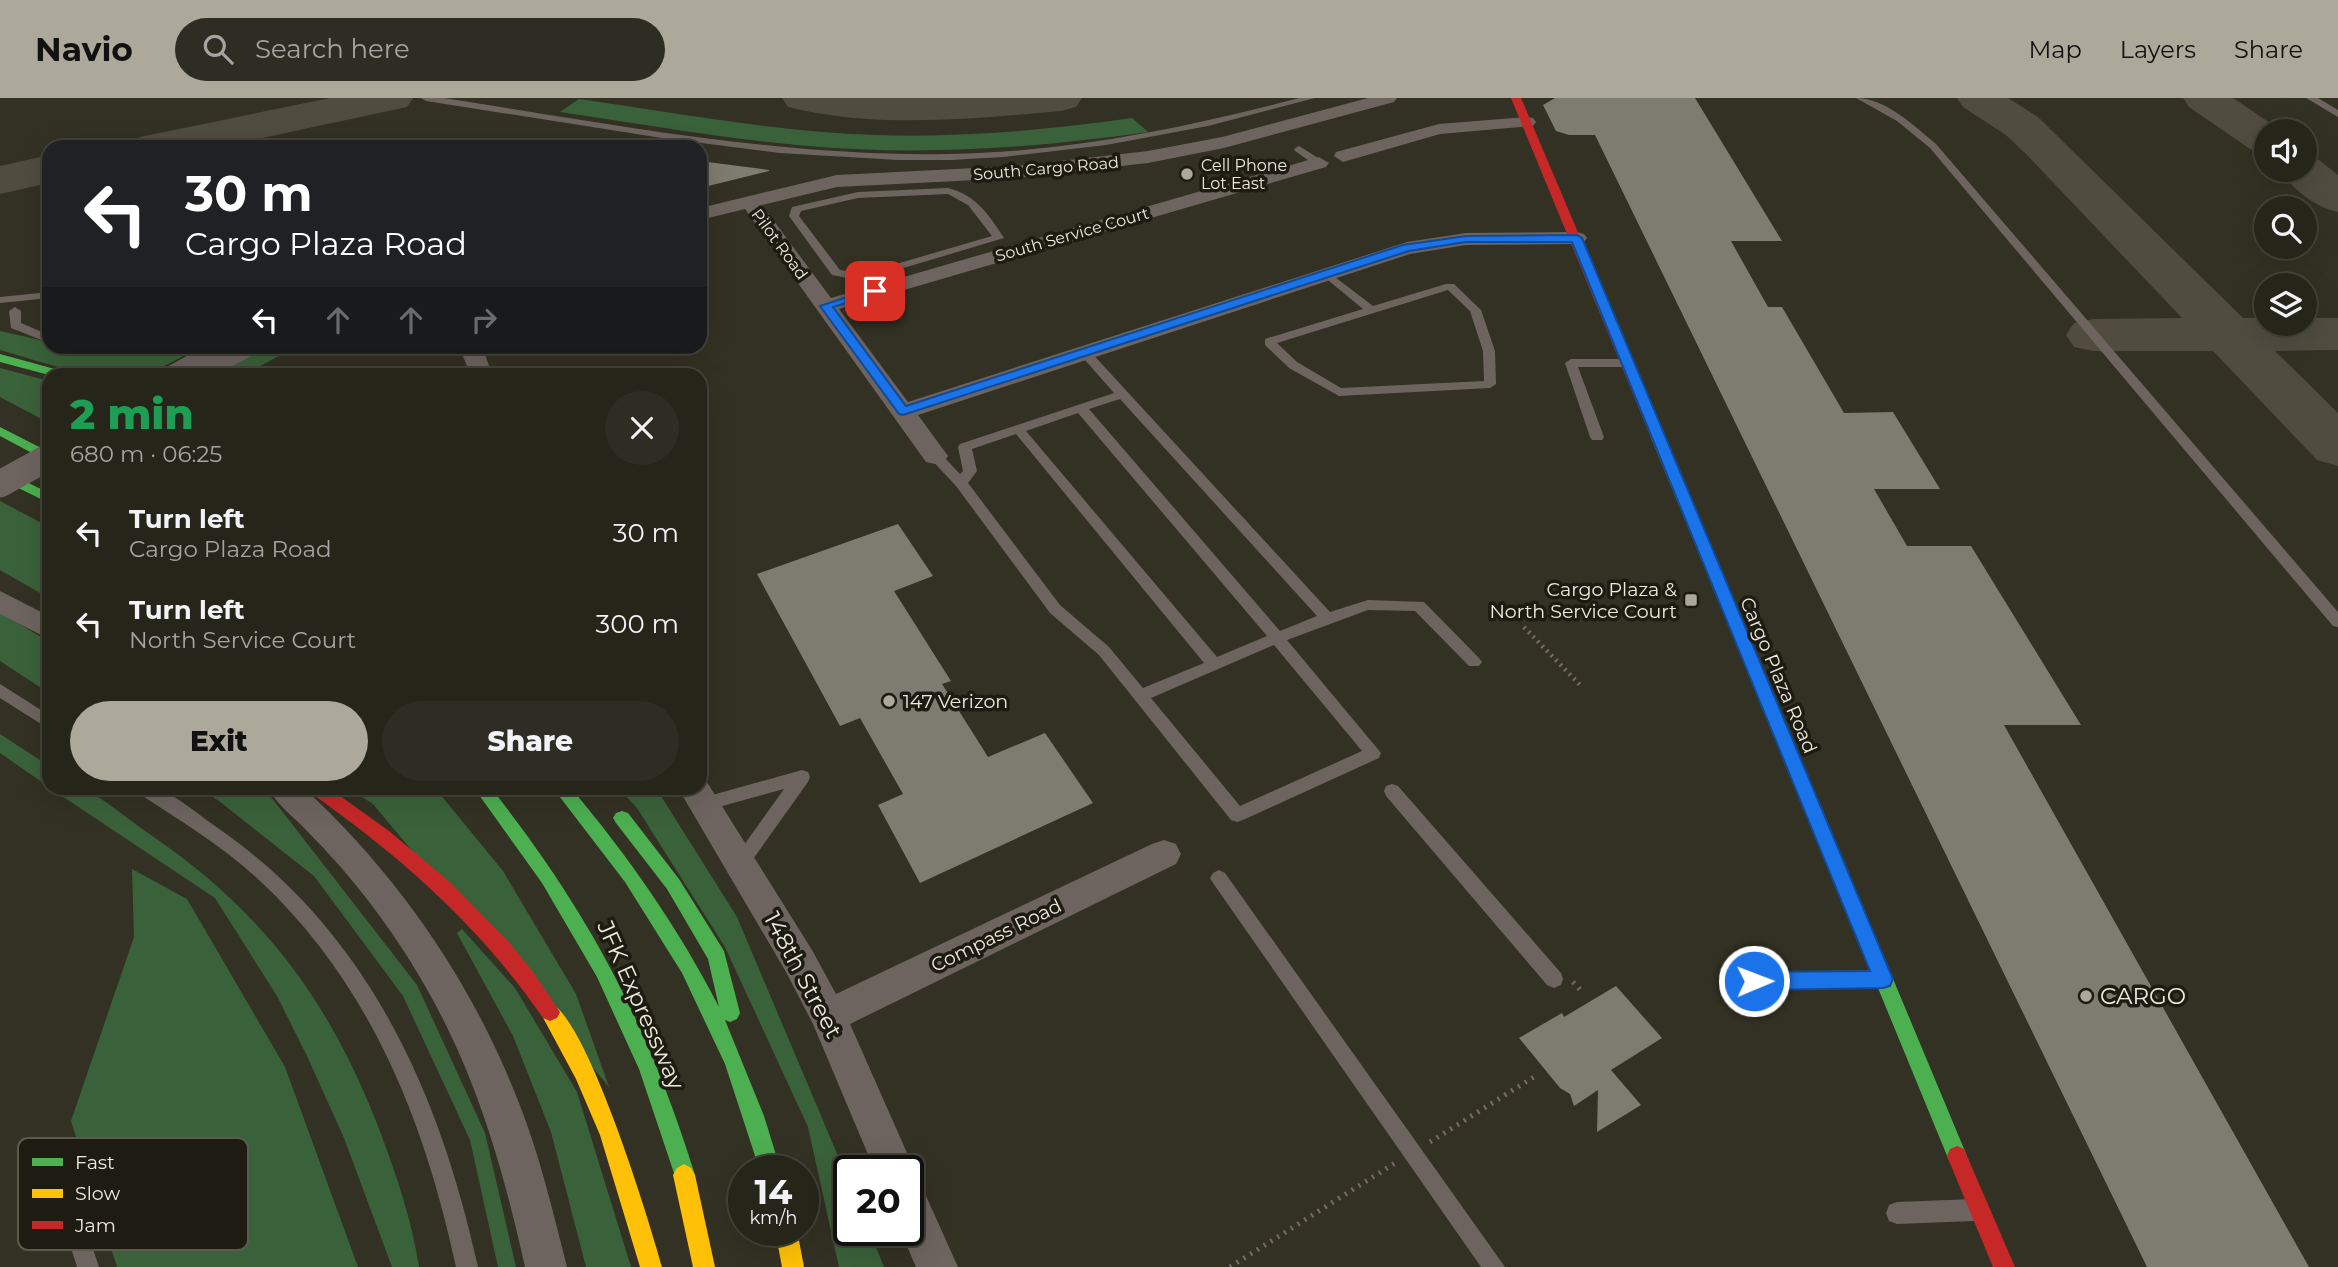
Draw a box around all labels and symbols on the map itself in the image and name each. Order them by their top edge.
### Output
street label: South Cargo Road [972,153,1120,184]
place label: Cell Phone Lot East [1201,156,1287,193]
marker: Cell Phone Lot East [1179,166,1195,182]
street label: South Service Court [993,203,1152,266]
street label: Pilot Road [748,205,812,283]
pin [845,261,905,321]
place label: Cargo Plaza & North Service Court [1489,578,1677,623]
marker: Cargo Plaza & North Service Court [1683,592,1699,608]
street label: Cargo Plaza Road [1735,594,1822,757]
place label: 147 Verizon [903,690,1008,713]
marker: 147 Verizon [881,693,897,709]
street label: Compass Road [927,894,1065,977]
street label: 148th Street [758,907,848,1043]
street label: JFK Expressway [591,915,691,1094]
position arrow [1717,944,1791,1018]
place label: CARGO [2100,982,2186,1010]
marker: CARGO [2078,988,2094,1004]
legend [18,1138,248,1250]
text: Fast [75,1151,115,1174]
speed limit sign: 20 [833,1155,924,1246]
text: Slow [75,1182,120,1205]
text: Jam [74,1214,116,1237]

